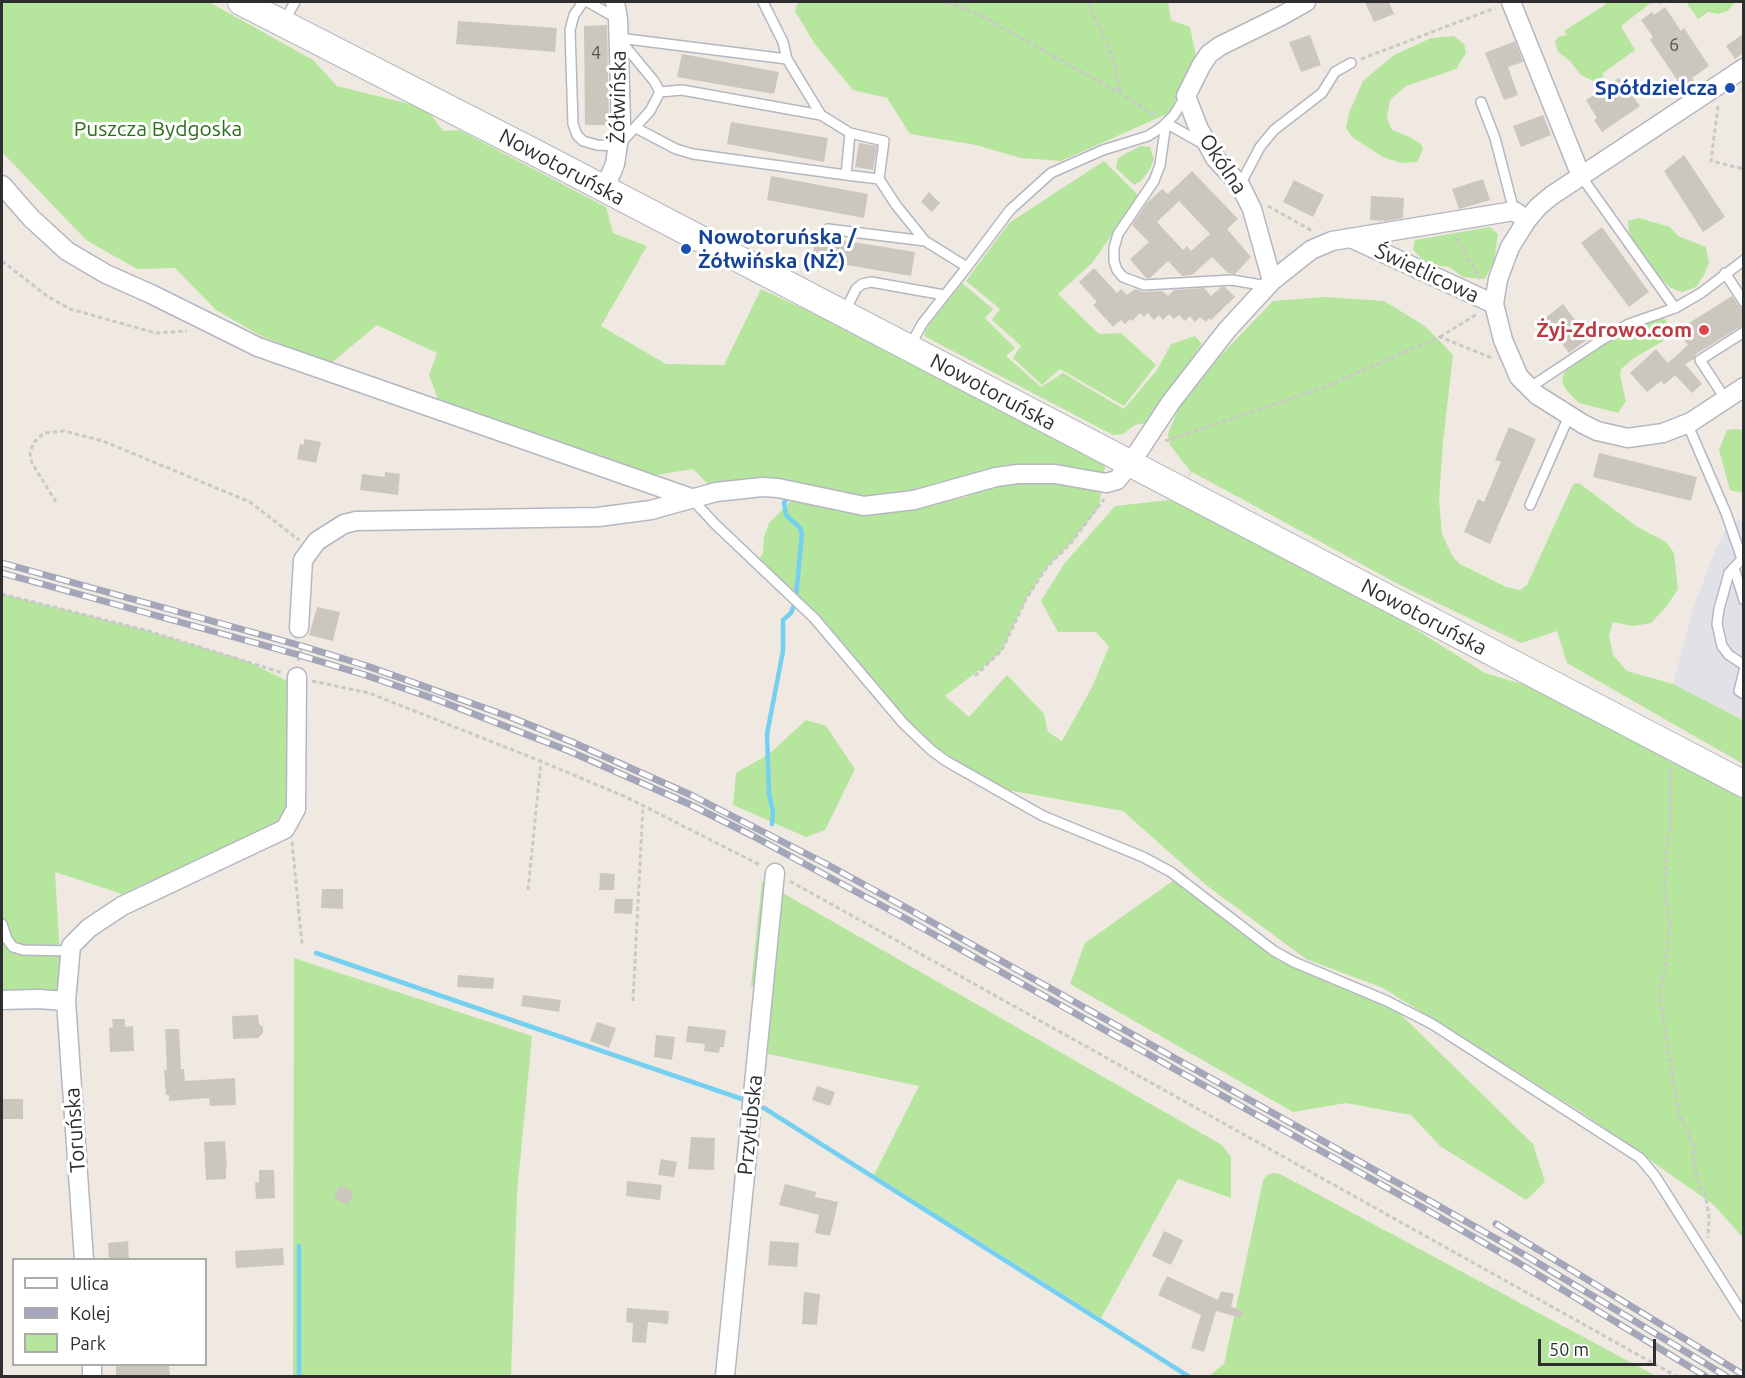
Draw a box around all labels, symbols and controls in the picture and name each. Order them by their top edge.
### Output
house number: 6 [1669,34,1679,56]
house number: 4 [591,42,601,64]
street label: Żółwińska [605,50,631,144]
place label: Spółdzielcza [1595,75,1718,101]
marker: Spółdzielcza [1723,81,1737,95]
park label: Puszcza Bydgoska [74,116,242,142]
street label: Nowotoruńska [495,123,629,211]
street label: Okólna [1194,129,1252,199]
place label: Nowotoruńska / Żółwińska (NŻ) [698,224,856,274]
street label: Świetlicowa [1371,238,1483,308]
marker: Nowotoruńska / Żółwińska (NŻ) [679,242,693,256]
place label: Żyj-Zdrowo.com [1536,317,1692,343]
marker: Żyj-Zdrowo.com [1697,323,1711,337]
street label: Nowotoruńska [926,348,1060,436]
street label: Nowotoruńska [1357,573,1491,661]
street label: Przyłubska [732,1074,768,1176]
street label: Toruńska [59,1087,91,1173]
legend [12,1258,207,1366]
text: Ulica [70,1273,109,1293]
text: Kolej [70,1303,110,1323]
scale bar [1541,1327,1660,1365]
text: Park [70,1333,106,1353]
text: 50 m [1549,1339,1589,1359]

